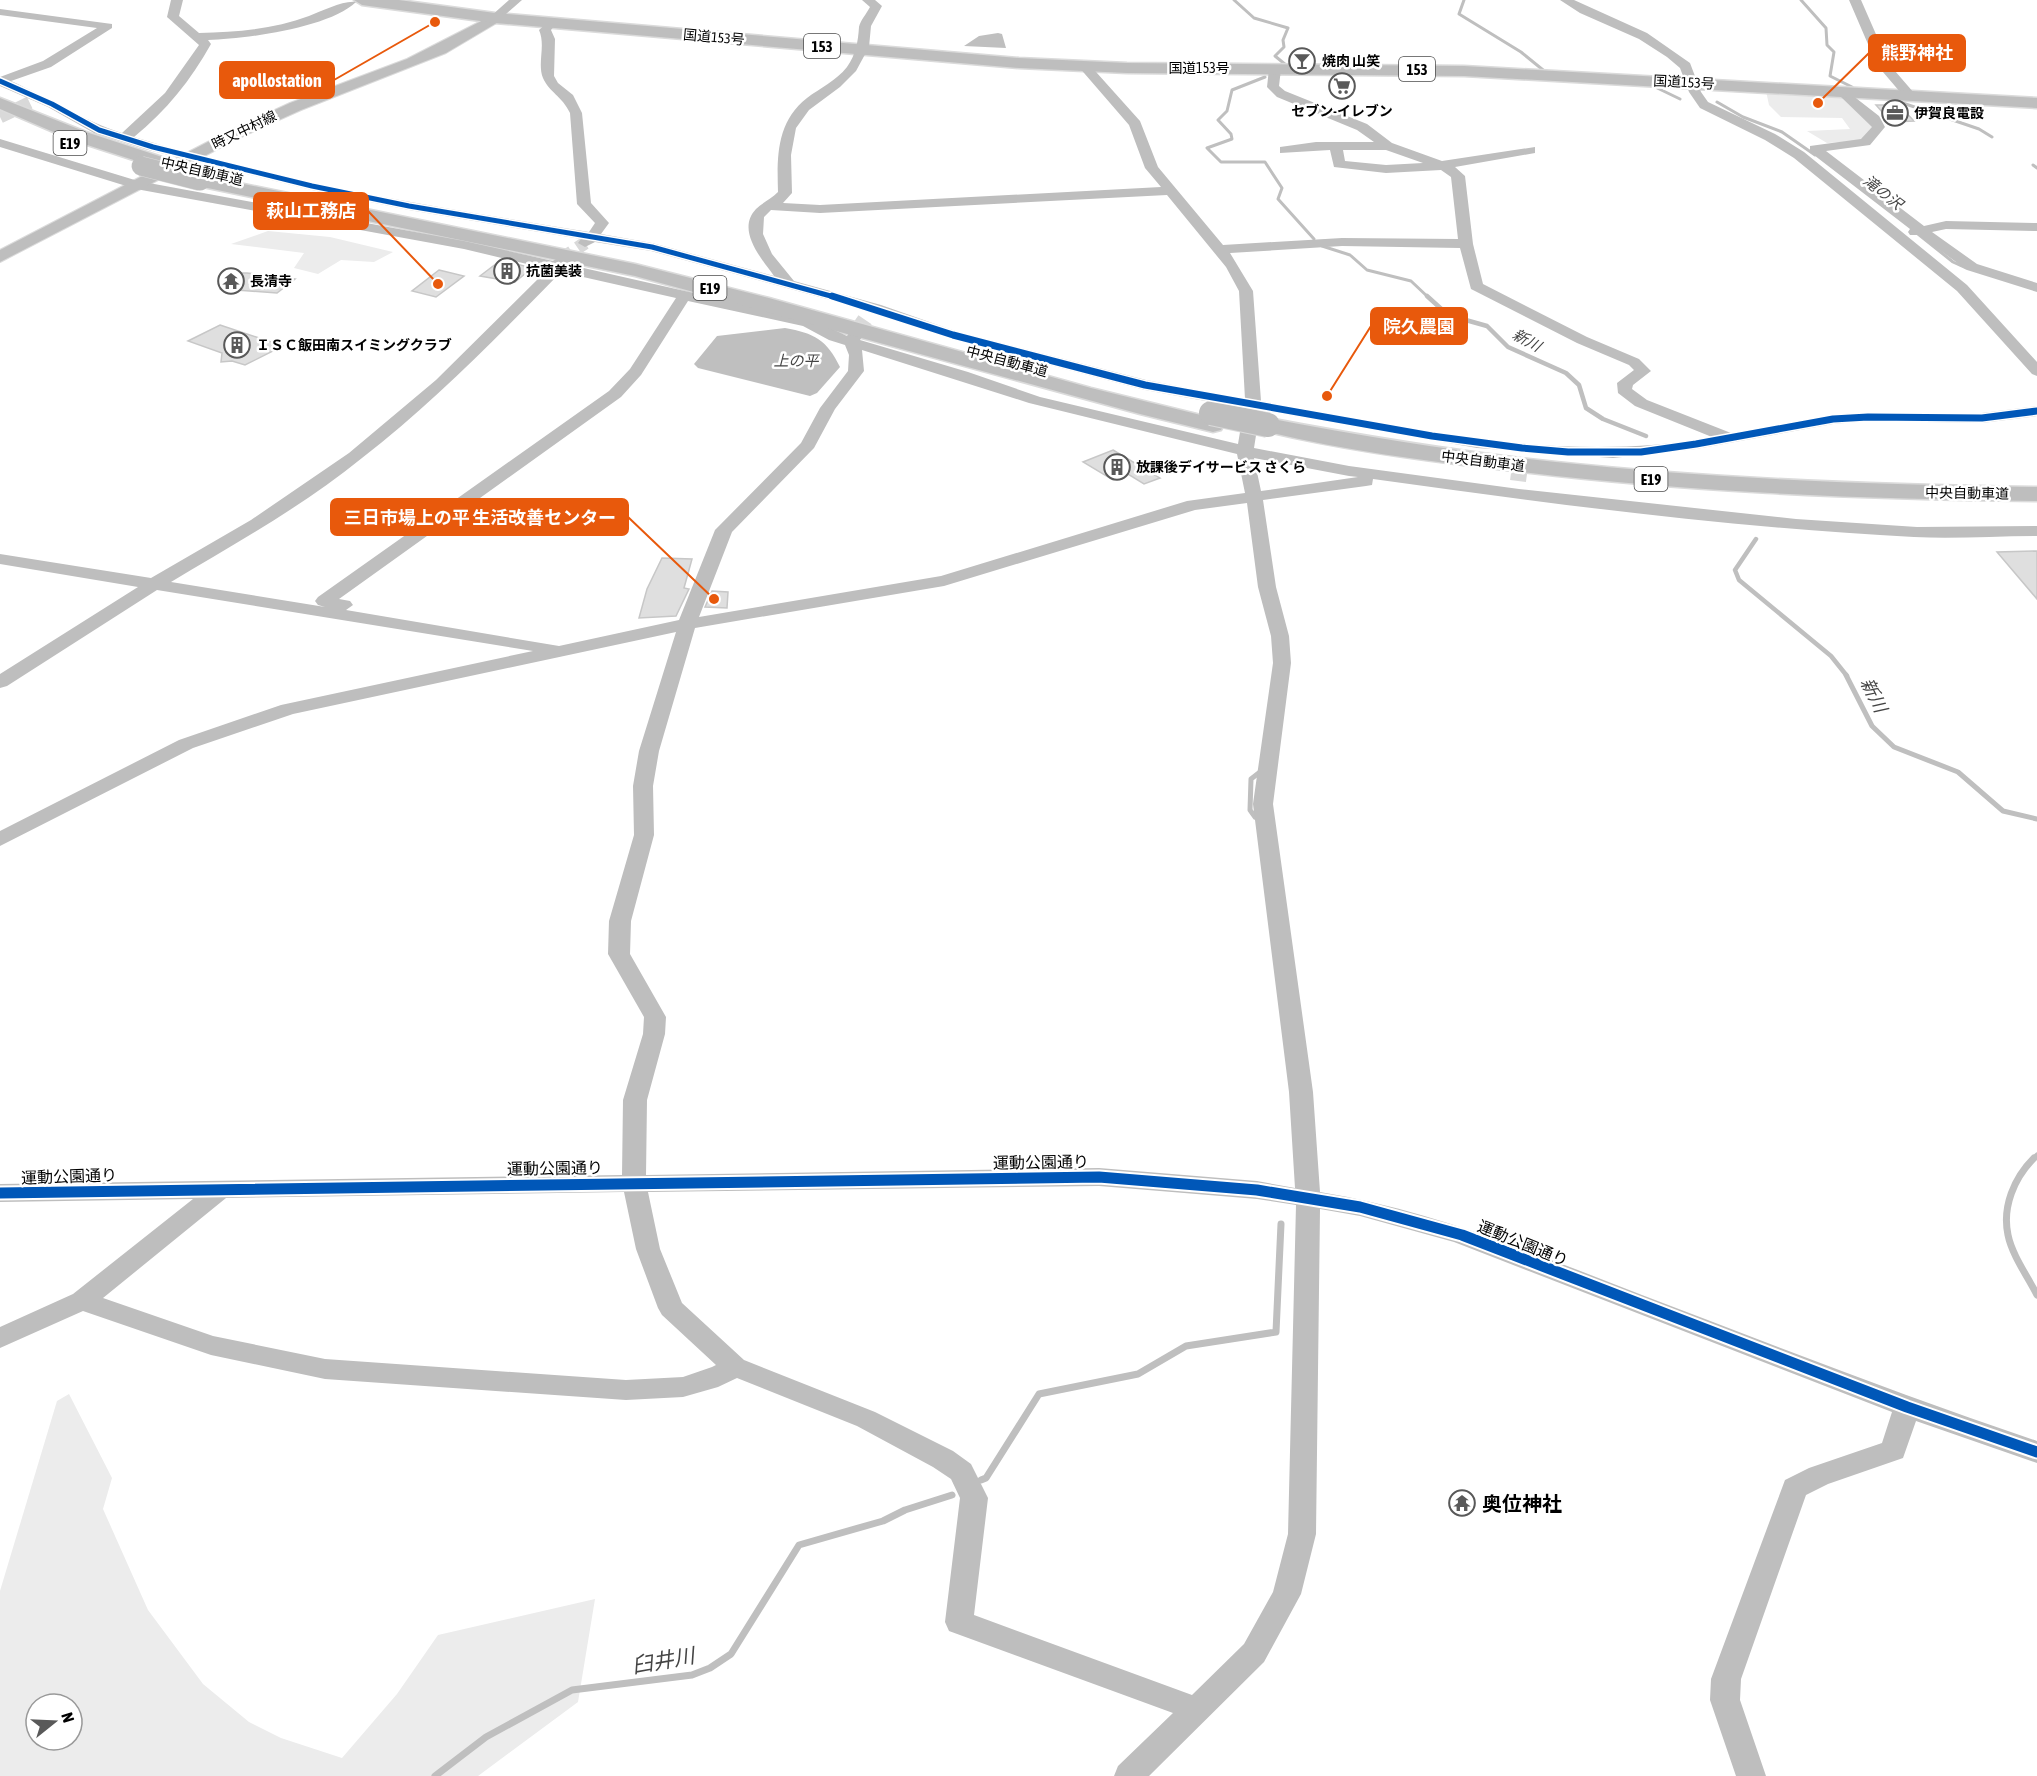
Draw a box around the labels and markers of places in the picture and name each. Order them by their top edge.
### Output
callout: 熊野神社 [1869,35,1965,71]
bar icon: 焼肉 山笑 [1287,46,1317,76]
place label: 焼肉 山笑 [1322,53,1380,69]
callout: apollostation [220,62,334,98]
supermarket icon: セブン-イレブン [1327,71,1357,101]
office icon: 伊賀良電設 [1880,98,1910,128]
place label: セブン-イレブン [1291,103,1393,119]
place label: 伊賀良電設 [1914,105,1984,121]
callout: 萩山工務店 [254,193,368,229]
building icon: 抗菌美装 [492,256,522,286]
place label: 抗菌美装 [526,263,582,279]
temple icon: 長清寺 [216,266,246,296]
place label: 長清寺 [250,273,292,289]
callout: 院久農園 [1371,308,1467,344]
building icon: ＩＳＣ飯田南スイミングクラブ [222,330,252,360]
place label: ＩＳＣ飯田南スイミングクラブ [256,337,452,353]
building icon: 放課後デイサービス さくら [1102,452,1132,482]
place label: 放課後デイサービス さくら [1136,459,1306,475]
callout: 三日市場上の平 生活改善センター [331,499,628,535]
temple icon: 奥位神社 [1447,1488,1477,1518]
place label: 奥位神社 [1482,1492,1562,1515]

